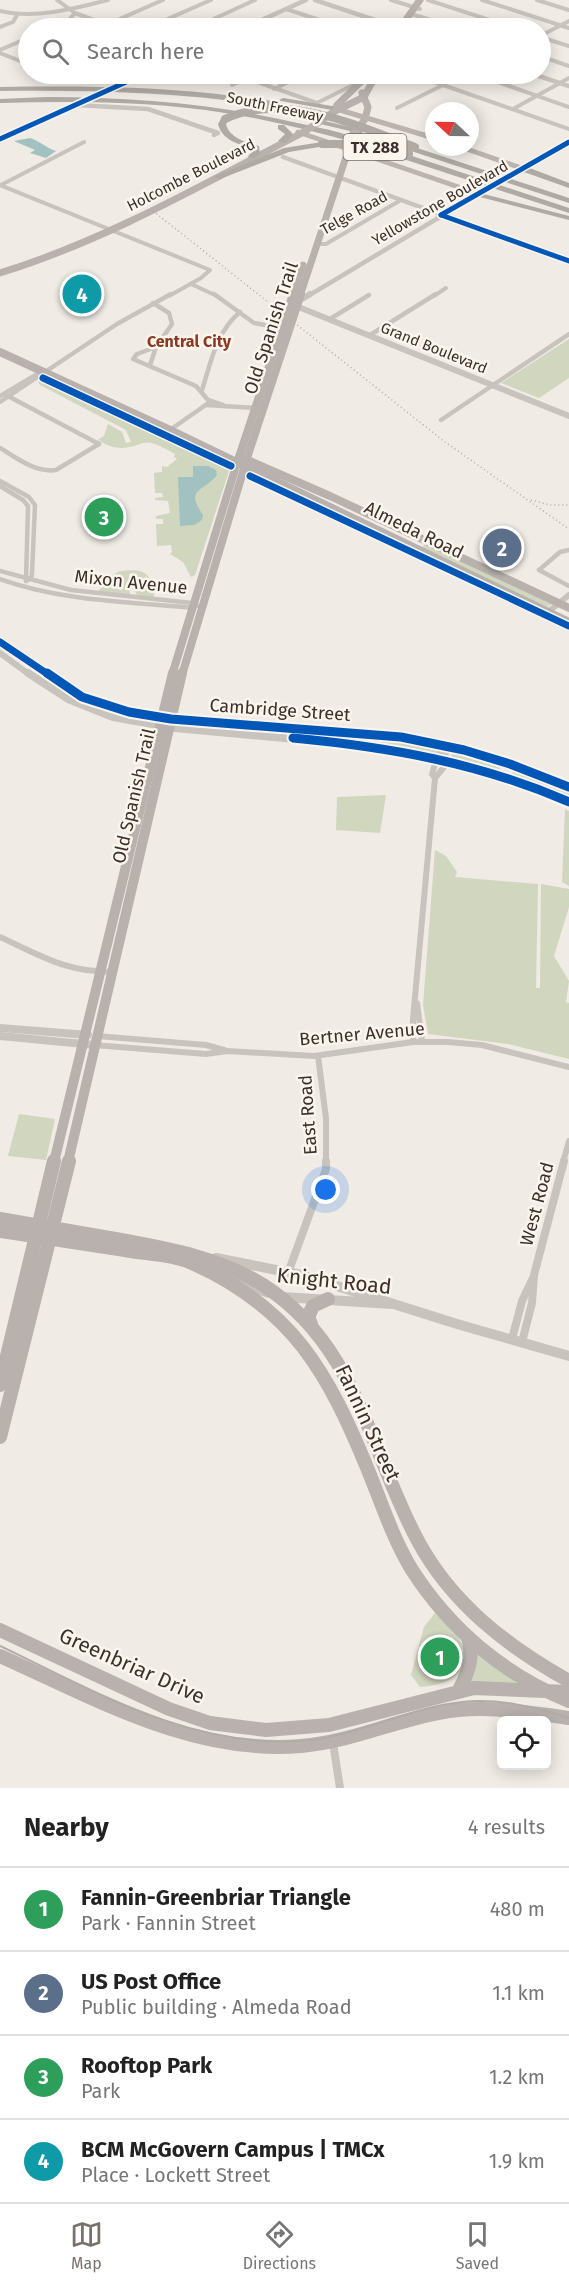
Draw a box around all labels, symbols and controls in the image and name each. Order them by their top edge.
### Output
search box [18,18,551,84]
icon: search [39,35,72,68]
text: Search here [87,38,205,65]
street label: South Freeway [225,88,326,126]
north arrow [425,102,479,156]
road number: TX 288 [344,134,406,160]
street label: Holcombe Boulevard [124,135,258,215]
street label: Yellowstone Boulevard [369,157,511,249]
street label: Telge Road [317,187,391,239]
street label: Old Spanish Trail [239,259,303,397]
pin: 4 [62,272,101,316]
street label: Grand Boulevard [378,318,490,378]
district label: Central City [147,332,232,351]
pin: 3 [84,494,124,540]
street label: Almeda Road [361,497,467,563]
pin: 2 [482,526,522,570]
street label: Mixon Avenue [74,565,188,599]
street label: Cambridge Street [209,694,352,726]
street label: Old Spanish Trail [108,726,160,866]
street label: Bertner Avenue [298,1018,426,1050]
street label: East Road [294,1074,322,1156]
street label: West Road [515,1160,559,1248]
your location [311,1175,340,1204]
street label: Knight Road [275,1262,393,1300]
street label: Fannin Street [330,1360,407,1486]
street label: Greenbriar Drive [55,1622,209,1710]
pin: 1 [420,1634,460,1680]
map controls [497,1716,551,1770]
button: locate [497,1716,551,1770]
text: Nearby [24,1812,109,1843]
text: 4 results [468,1815,545,1839]
text: Fannin-Greenbriar Triangle [81,1884,351,1911]
text: 1 [39,1897,48,1921]
text: 480 m [490,1897,545,1921]
text: Park · Fannin Street [81,1911,256,1935]
text: US Post Office [81,1968,221,1995]
text: 2 [38,1981,49,2005]
text: 1.1 km [492,1981,545,2005]
text: Public building · Almeda Road [81,1995,352,2019]
text: Rooftop Park [81,2052,212,2079]
text: 3 [38,2065,49,2089]
text: 1.2 km [489,2065,545,2089]
text: Park [81,2079,120,2103]
text: BCM McGovern Campus | TMCx [81,2136,385,2163]
text: 4 [38,2149,49,2173]
text: 1.9 km [489,2149,545,2173]
text: Place · Lockett Street [81,2163,270,2187]
tab: Map [70,2218,103,2273]
tab: Directions [243,2218,316,2273]
tab: Saved [456,2218,499,2273]

